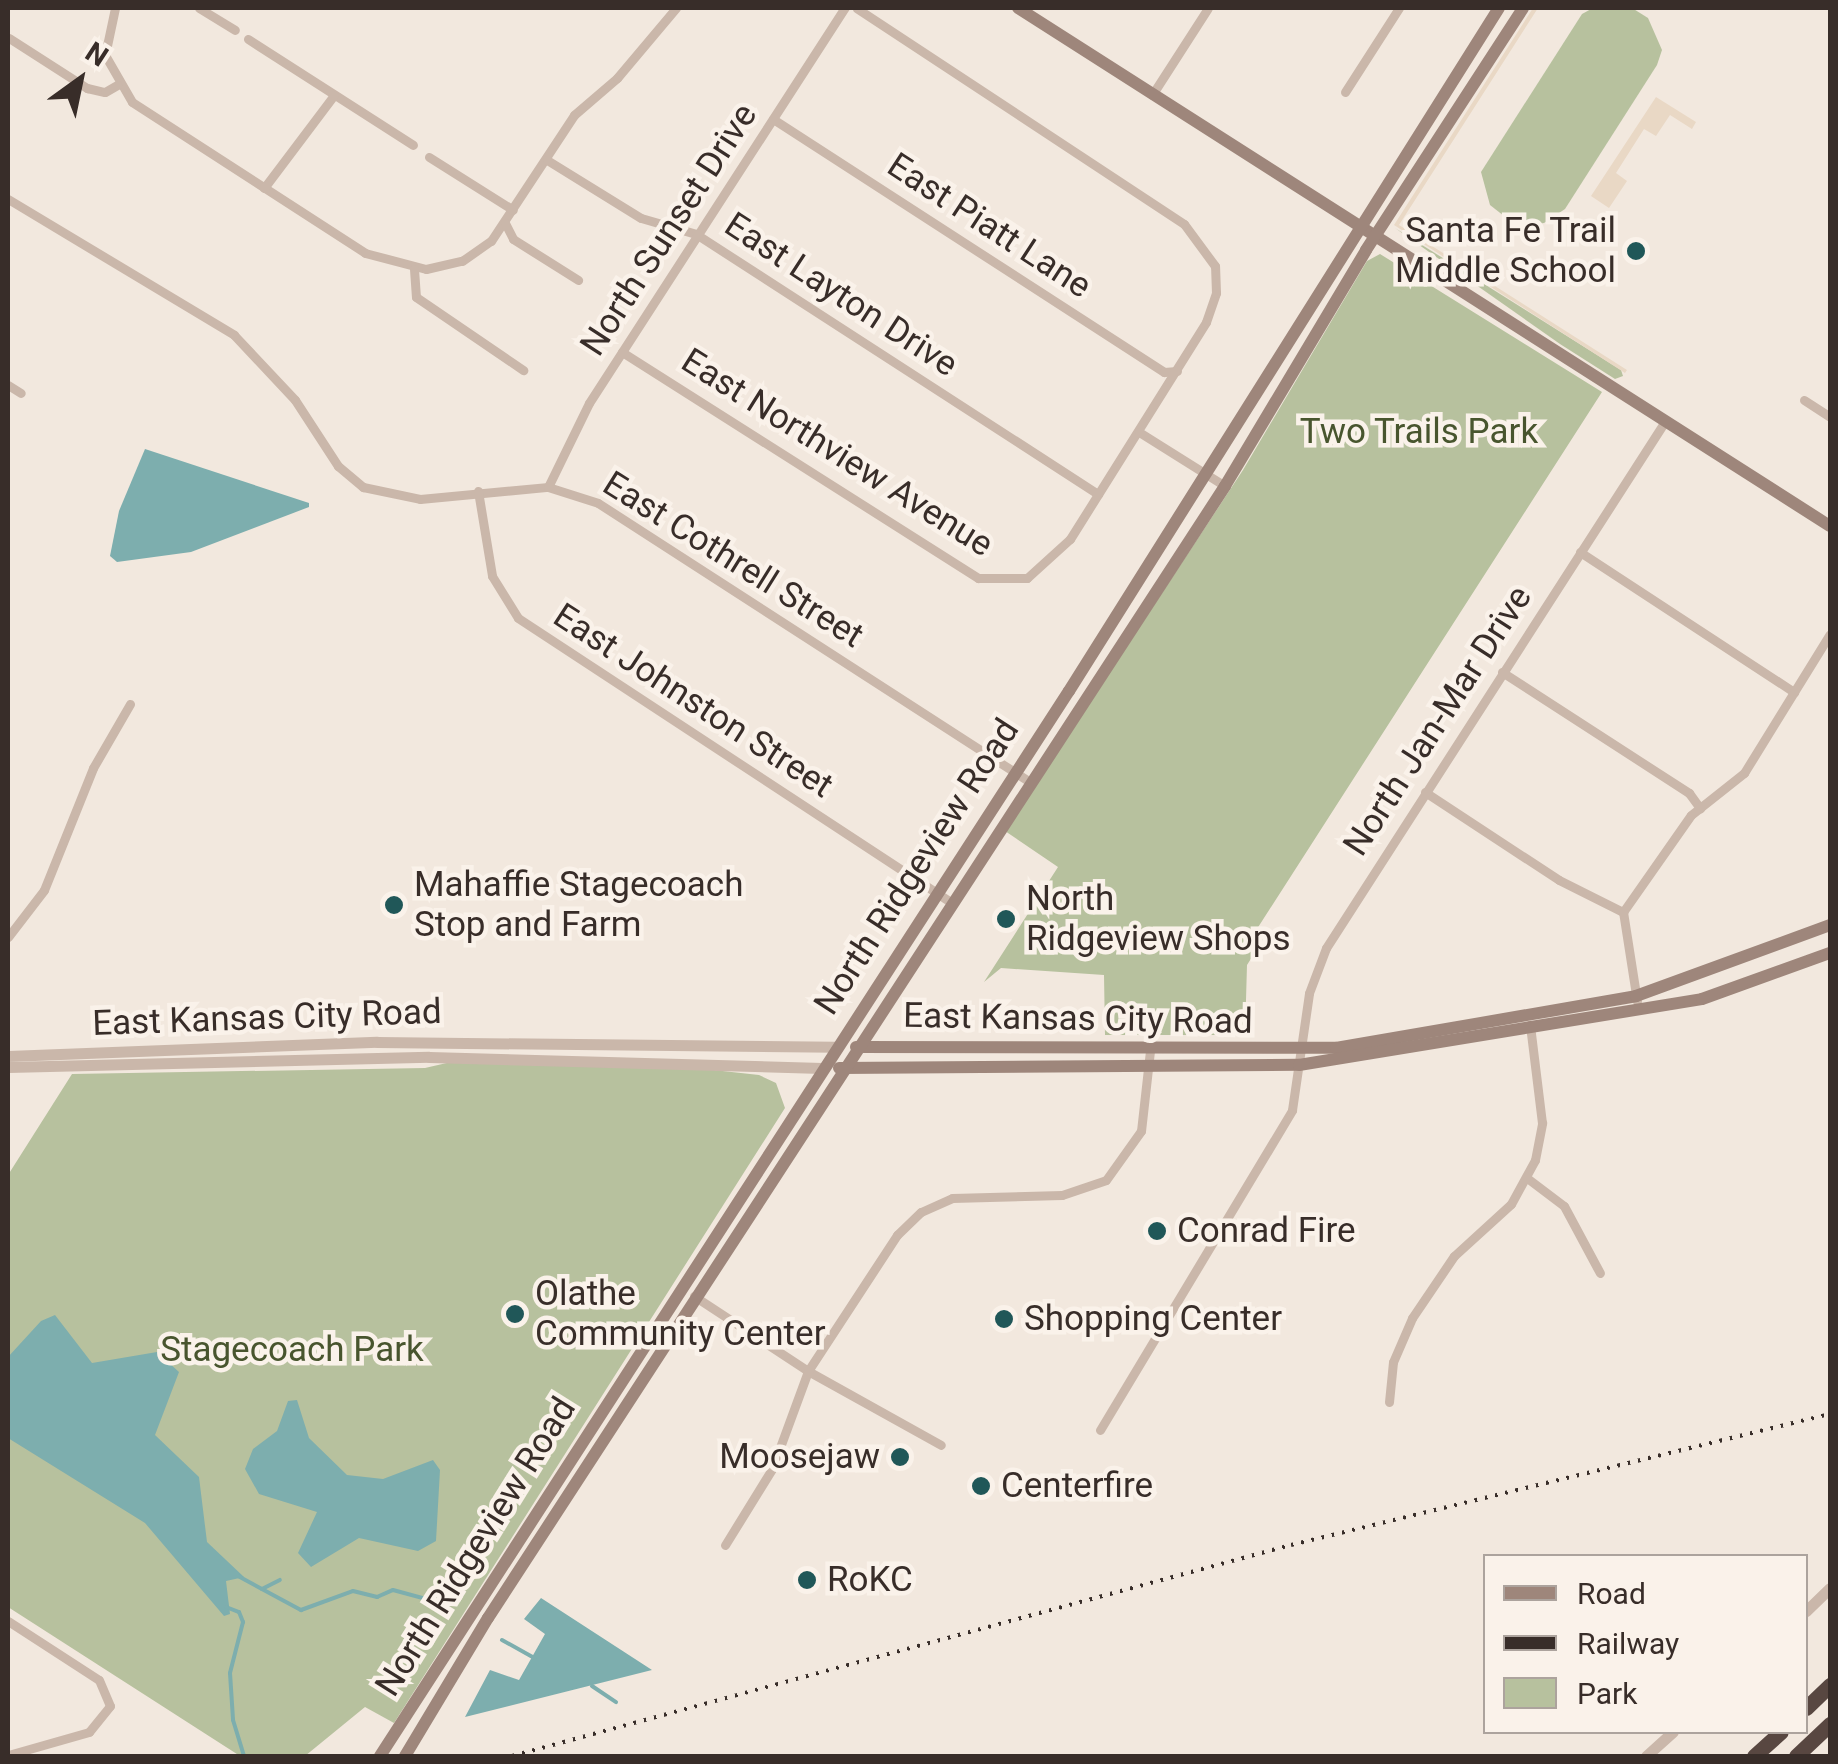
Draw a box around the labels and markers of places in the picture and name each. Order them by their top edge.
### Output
place label: Santa Fe Trail Middle School [1395,210,1616,292]
marker: Santa Fe Trail Middle School [1625,240,1647,262]
place label: Mahaffie Stagecoach Stop and Farm [414,864,743,946]
place label: North Ridgeview Shops [1026,878,1291,960]
marker: Mahaffie Stagecoach Stop and Farm [383,894,405,916]
marker: North Ridgeview Shops [995,908,1017,930]
place label: Conrad Fire [1177,1210,1356,1252]
marker: Conrad Fire [1146,1220,1168,1242]
place label: Olathe Community Center [535,1273,825,1355]
place label: Shopping Center [1024,1298,1282,1340]
marker: Olathe Community Center [504,1303,526,1325]
marker: Shopping Center [993,1308,1015,1330]
place label: Moosejaw [719,1436,880,1478]
marker: Moosejaw [889,1446,911,1468]
place label: Centerfire [1001,1465,1153,1507]
marker: Centerfire [970,1475,992,1497]
place label: RoKC [827,1559,913,1601]
marker: RoKC [796,1569,818,1591]

